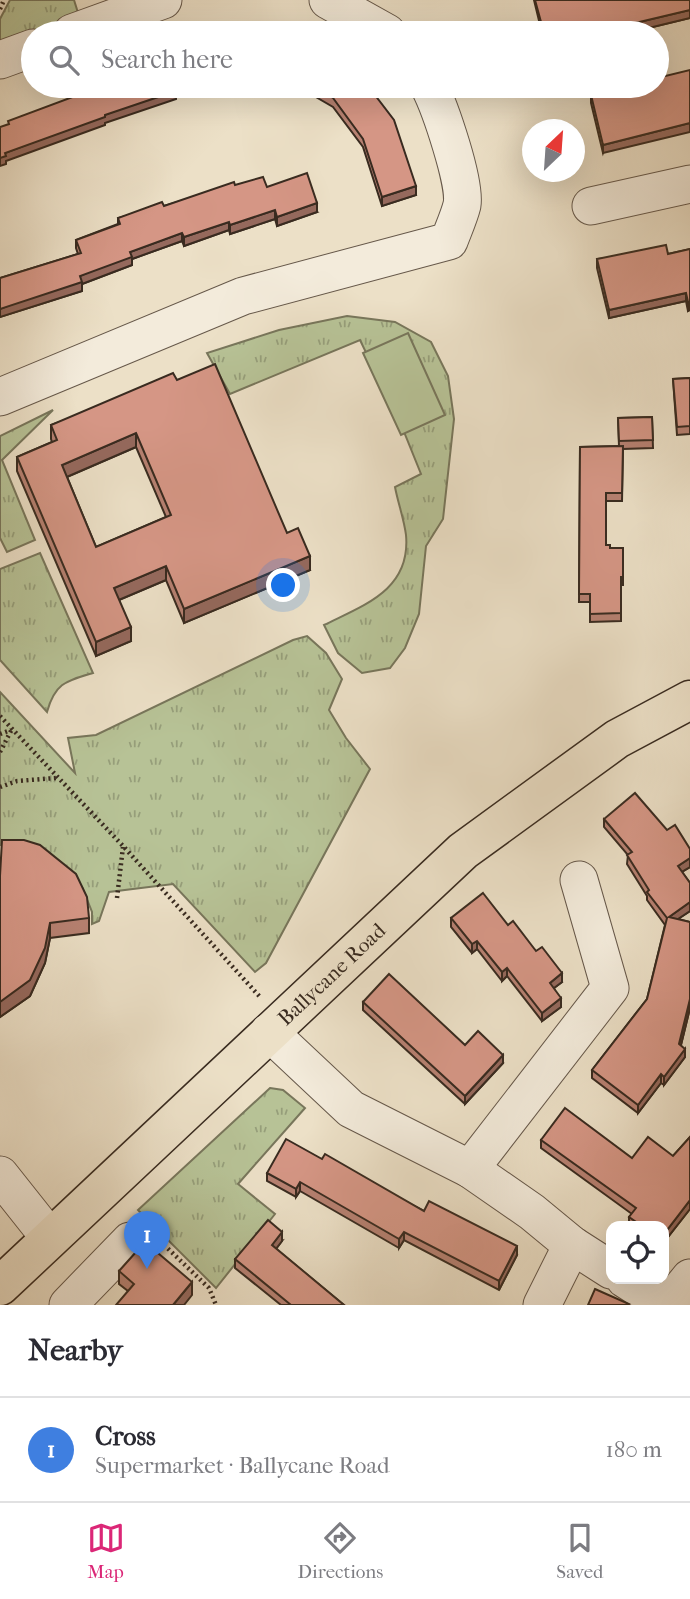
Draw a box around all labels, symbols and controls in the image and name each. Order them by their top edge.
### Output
search box [21,21,669,98]
icon: search [45,41,83,79]
text: Search here [101,44,233,75]
north arrow [522,119,585,182]
your location [266,568,300,602]
street label: Ballycane Road [273,918,391,1031]
pin: 1 [124,1211,170,1269]
map controls [606,1221,669,1284]
button: locate [606,1221,669,1284]
text: Nearby [28,1333,123,1368]
text: Cross [95,1421,156,1452]
text: 1 [47,1436,55,1463]
text: 180 m [605,1436,662,1463]
text: Supermarket · Ballycane Road [95,1452,390,1479]
tab: Map [87,1519,125,1583]
tab: Directions [298,1519,383,1583]
tab: Saved [556,1519,603,1583]

